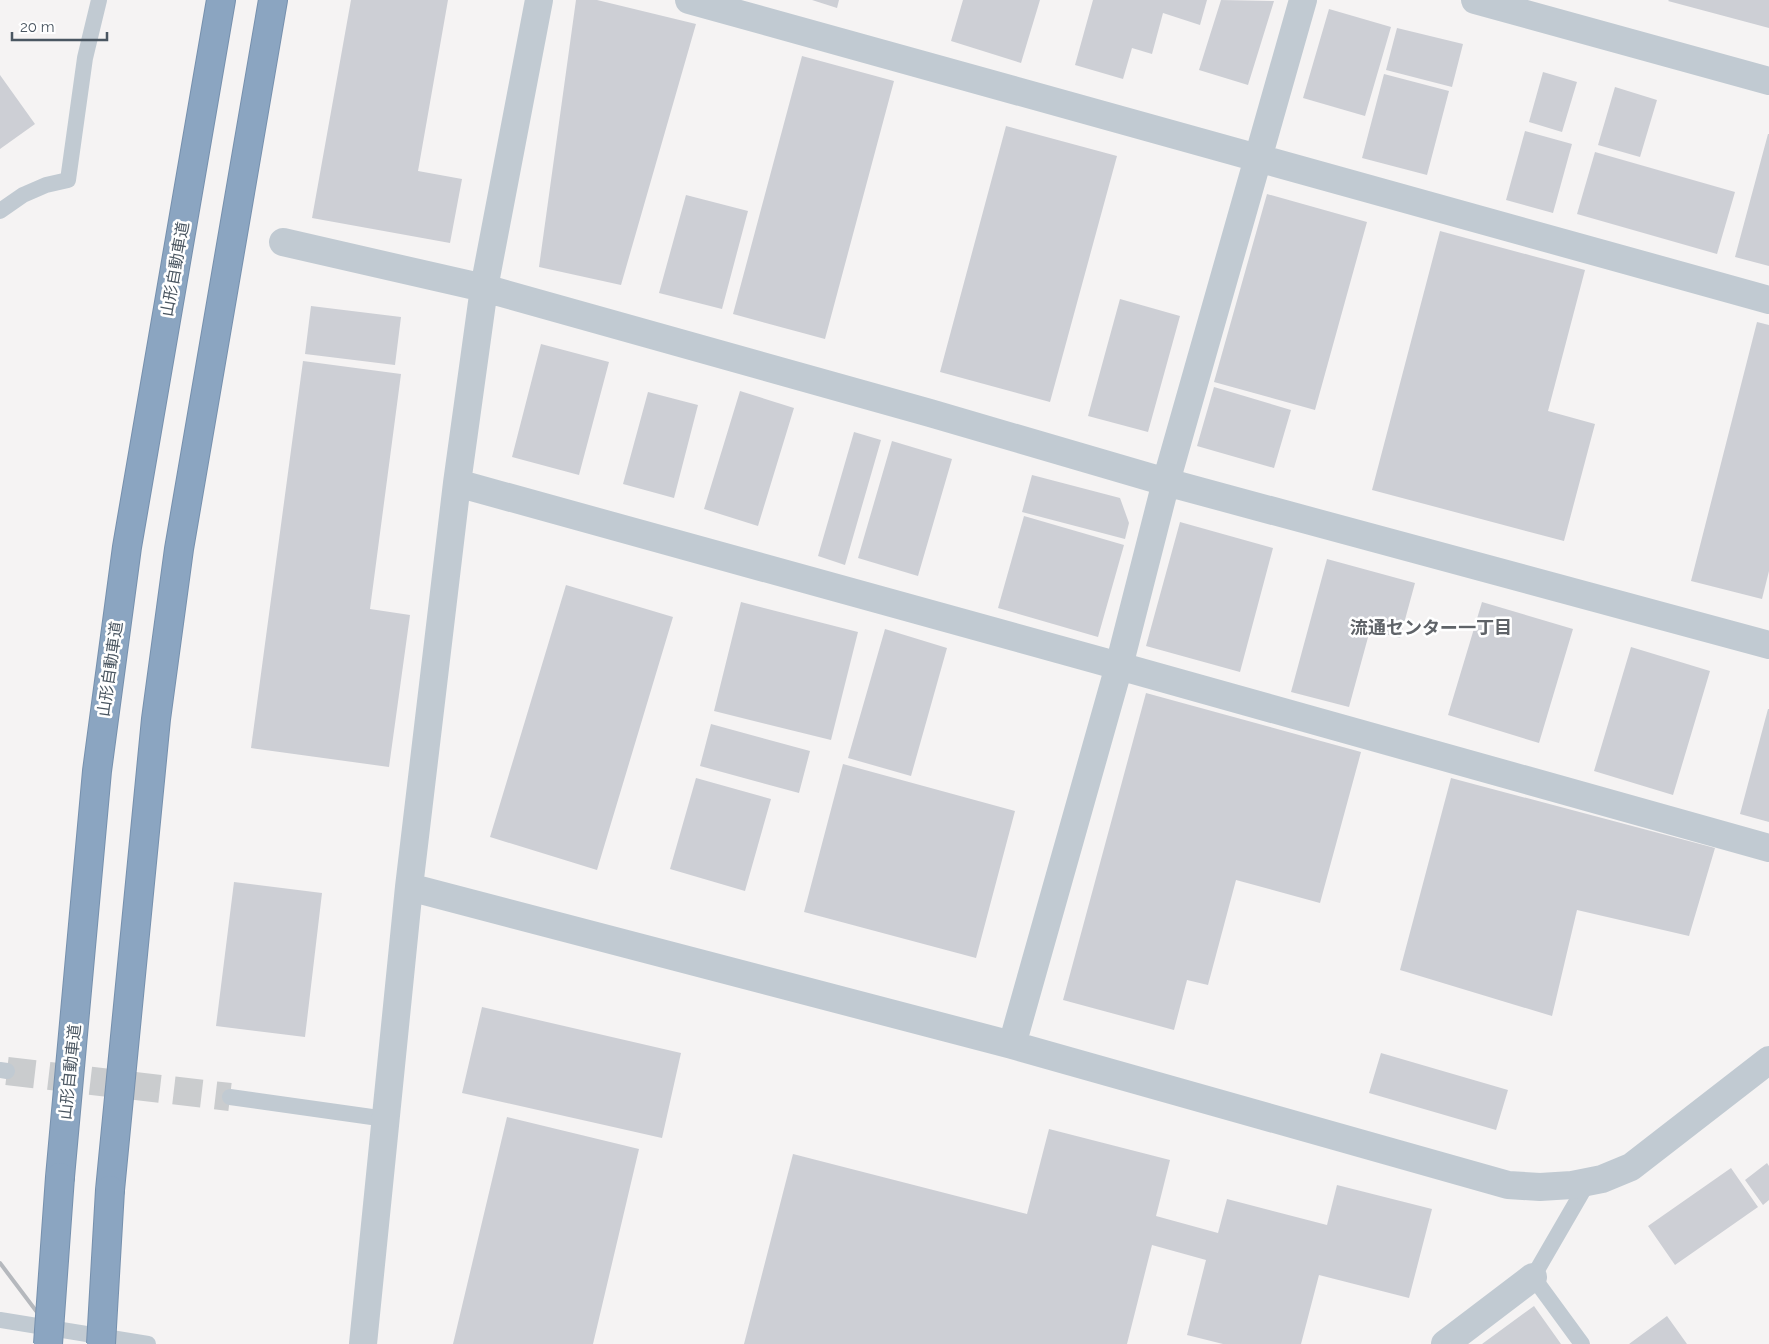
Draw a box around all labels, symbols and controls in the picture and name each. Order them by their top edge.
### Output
scale bar [12,10,108,42]
text: 20 m [20,18,55,36]
street label: 山形自動車道 [157,220,193,318]
district label: 流通センター一丁目 [1350,617,1512,638]
street label: 山形自動車道 [94,620,126,718]
street label: 山形自動車道 [56,1023,84,1121]

